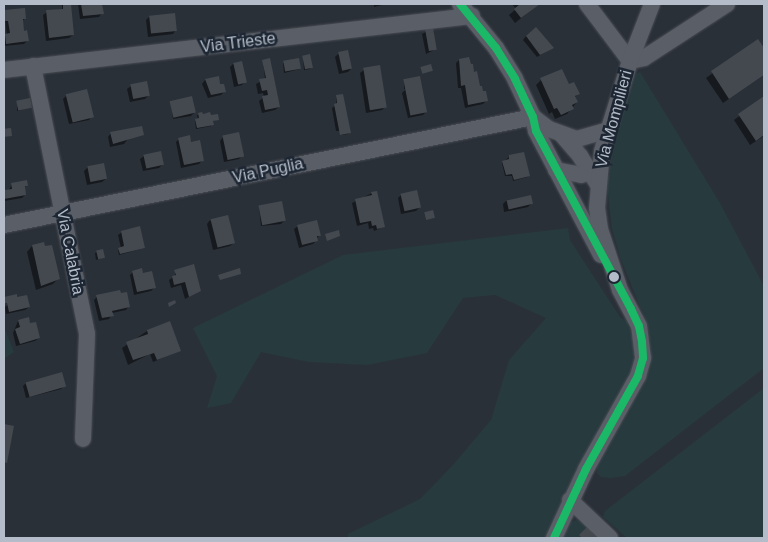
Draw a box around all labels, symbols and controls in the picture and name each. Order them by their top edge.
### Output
street label: Via Trieste [199,29,277,57]
street label: Via Mompilieri [592,68,636,170]
street label: Via Puglia [231,154,305,188]
street label: Via Calabria [52,208,88,296]
unlabelled marker [609,272,619,282]

